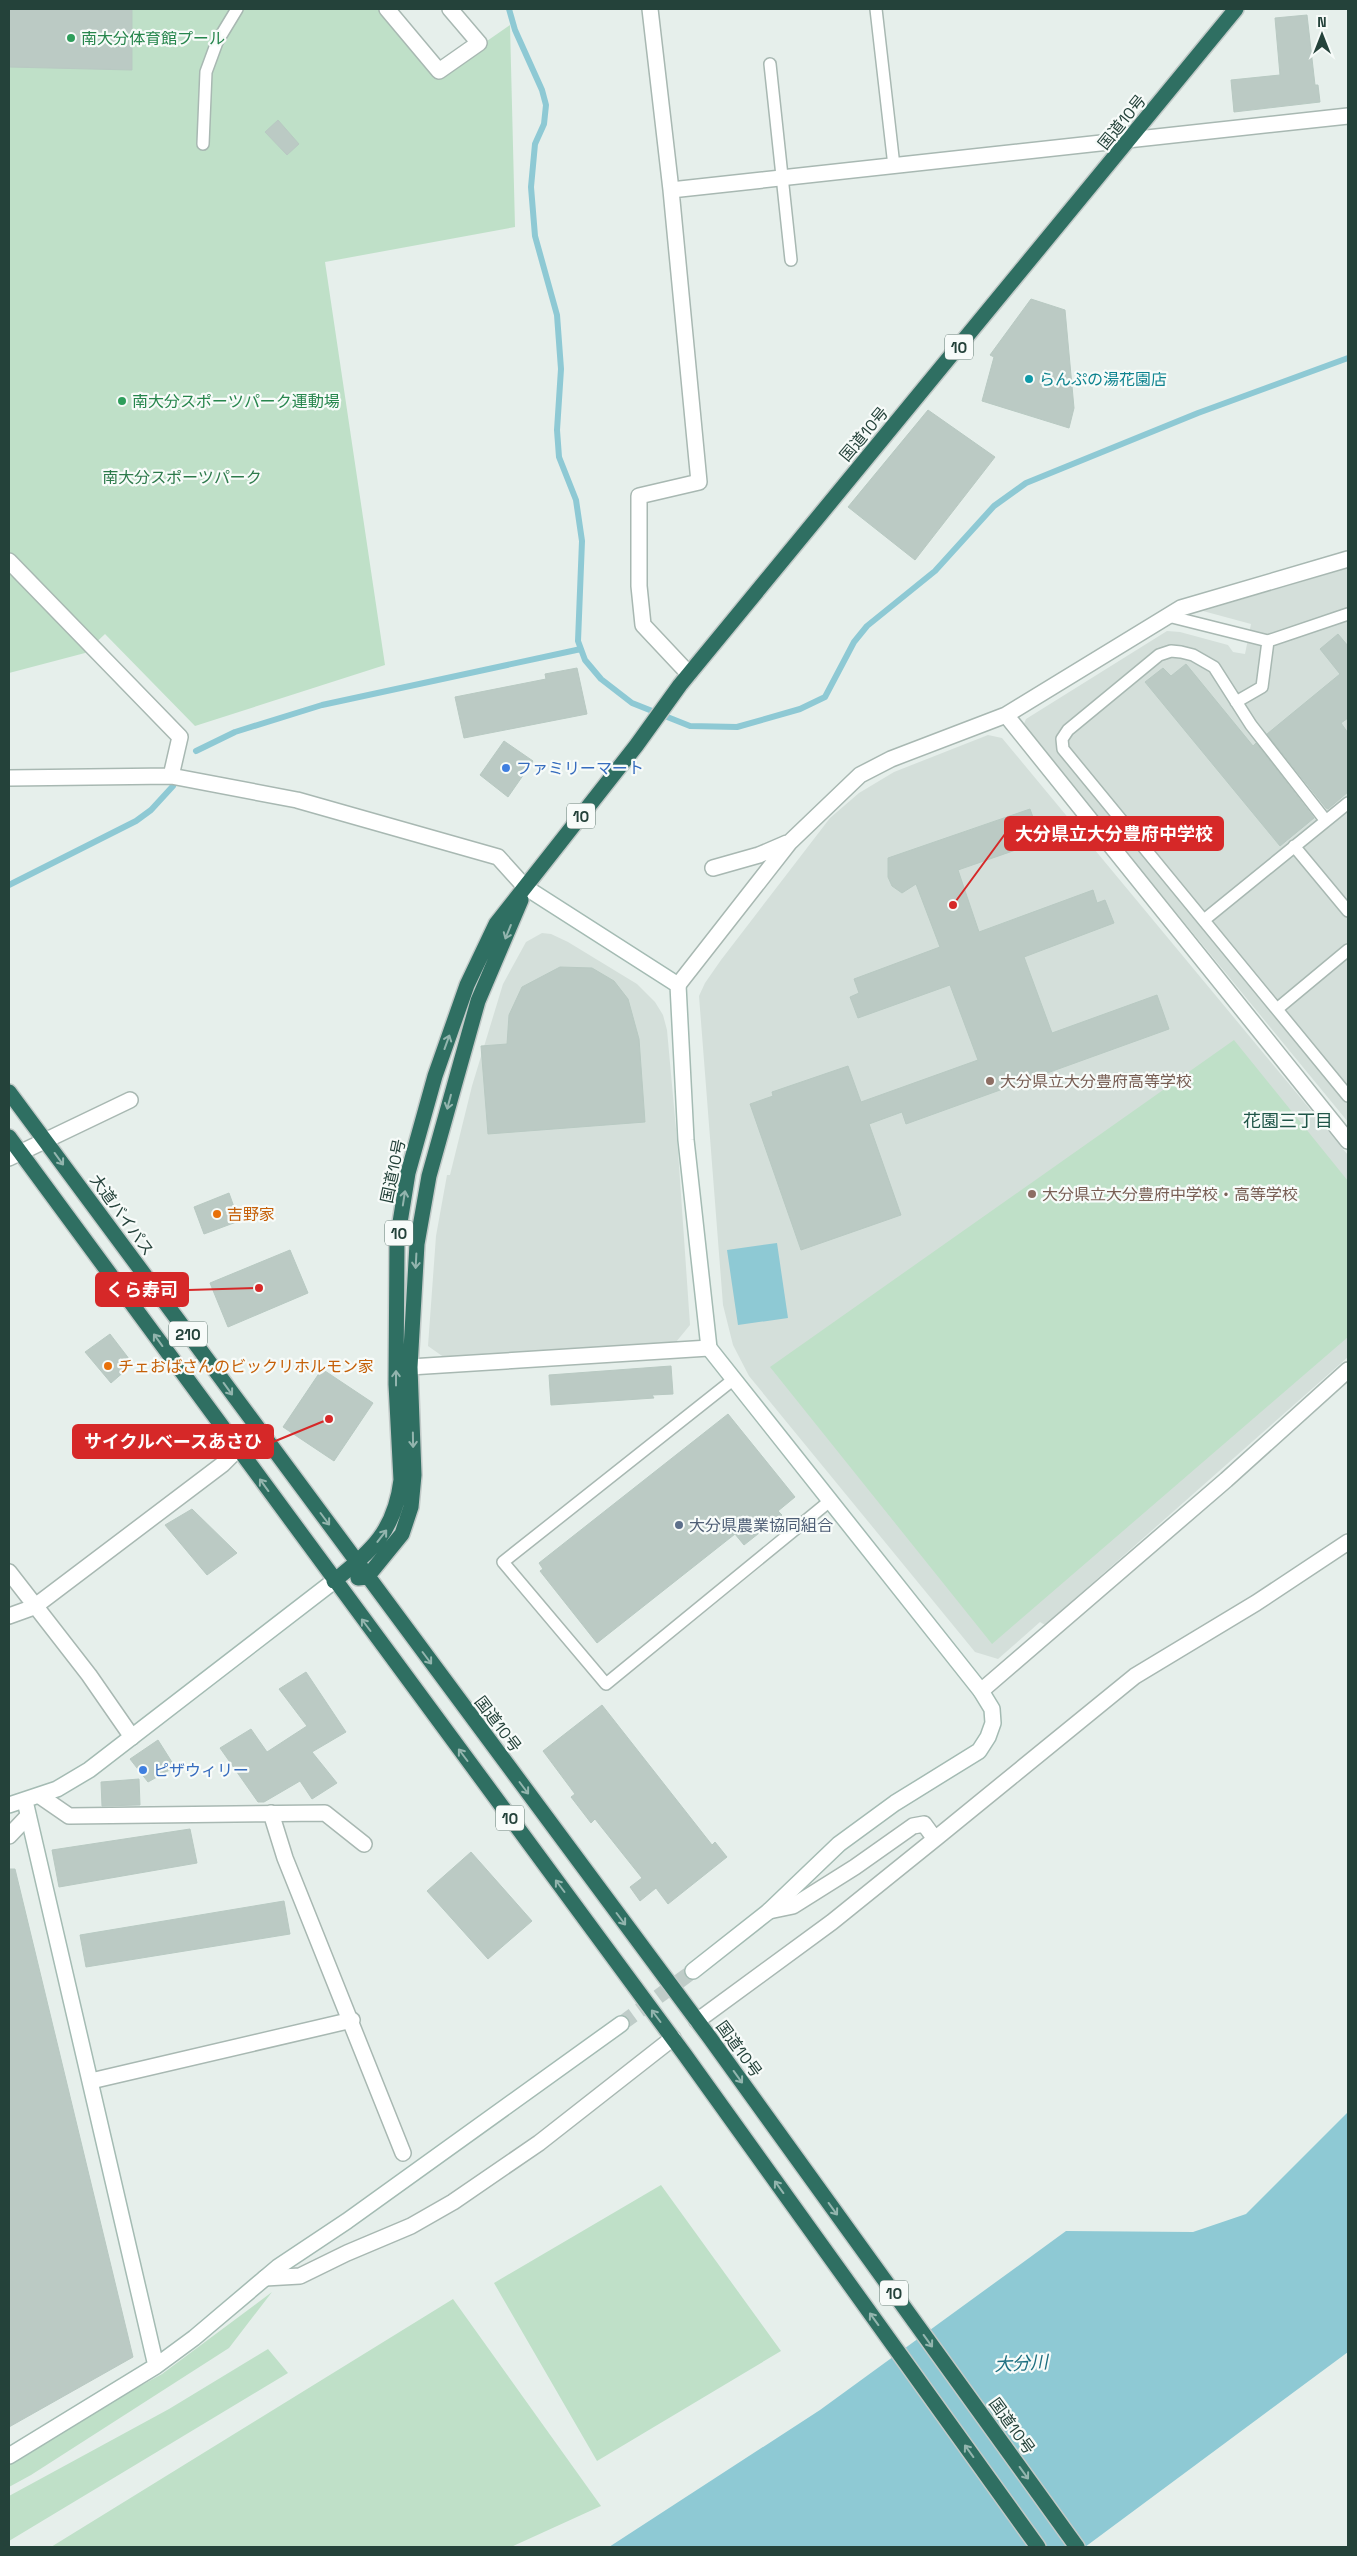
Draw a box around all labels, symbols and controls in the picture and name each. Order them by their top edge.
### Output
north arrow [1297,10,1347,60]
text: N [1317,13,1327,31]
place label: 南大分体育館プール [81,28,225,49]
marker: 南大分体育館プール [65,32,77,44]
street label: 国道10号 [1093,90,1151,154]
road number: 10 [945,334,973,360]
place label: らんぷの湯花園店 [1039,369,1167,390]
marker: らんぷの湯花園店 [1023,373,1035,385]
place label: 南大分スポーツパーク運動場 [132,391,340,412]
marker: 南大分スポーツパーク運動場 [116,395,128,407]
street label: 国道10号 [835,402,893,466]
park label: 南大分スポーツパーク [102,467,262,488]
place label: ファミリーマート [516,758,644,779]
marker: ファミリーマート [500,762,512,774]
road number: 10 [567,804,595,828]
callout: 大分県立大分豊府中学校 [1005,817,1223,850]
text: 大分県立大分豊府中学校 [1015,822,1213,845]
one-way arrow [503,924,513,939]
one-way arrow [443,1034,452,1050]
place label: 大分県立大分豊府高等学校 [1000,1071,1192,1092]
marker: 大分県立大分豊府高等学校 [984,1075,996,1087]
one-way arrow [444,1093,453,1109]
district label: 花園三丁目 [1243,1109,1333,1132]
street label: 国道10号 [376,1137,410,1205]
one-way arrow [53,1152,64,1165]
street label: 大道バイパス [85,1170,159,1260]
place label: 大分県立大分豊府中学校・高等学校 [1042,1184,1298,1205]
marker: 大分県立大分豊府中学校・高等学校 [1026,1188,1038,1200]
one-way arrow [400,1191,410,1207]
place label: 吉野家 [227,1204,275,1225]
marker: 吉野家 [211,1208,223,1220]
road number: 10 [385,1220,413,1246]
one-way arrow [411,1252,421,1268]
callout: くら寿司 [96,1273,188,1306]
text: くら寿司 [106,1278,178,1301]
road number: 210 [169,1322,207,1346]
one-way arrow [153,1333,163,1347]
place label: チェおばさんのビックリホルモン家 [118,1356,374,1377]
marker: チェおばさんのビックリホルモン家 [102,1360,114,1372]
one-way arrow [391,1370,401,1386]
one-way arrow [223,1381,233,1395]
callout: サイクルベースあさひ [73,1425,273,1458]
text: サイクルベースあさひ [84,1430,262,1453]
one-way arrow [408,1432,418,1448]
one-way arrow [259,1478,269,1492]
one-way arrow [320,1512,330,1526]
place label: 大分県農業協同組合 [689,1515,833,1536]
marker: 大分県農業協同組合 [673,1519,685,1531]
one-way arrow [376,1530,387,1543]
one-way arrow [361,1618,371,1632]
one-way arrow [422,1651,432,1665]
street label: 国道10号 [470,1692,526,1756]
one-way arrow [458,1748,468,1762]
place label: ピザウィリー [153,1760,249,1781]
marker: ピザウィリー [137,1764,149,1776]
one-way arrow [519,1781,529,1795]
road number: 10 [496,1806,524,1830]
one-way arrow [554,1880,565,1893]
one-way arrow [616,1912,626,1926]
one-way arrow [651,2010,662,2023]
street label: 国道10号 [711,2017,767,2081]
one-way arrow [733,2070,743,2084]
one-way arrow [774,2180,785,2194]
one-way arrow [828,2202,838,2216]
road number: 10 [880,2280,908,2306]
one-way arrow [869,2312,879,2326]
one-way arrow [923,2334,934,2347]
water label: 大分川 [993,2350,1051,2376]
street label: 国道10号 [984,2394,1040,2458]
one-way arrow [964,2444,974,2458]
one-way arrow [1018,2465,1029,2479]

